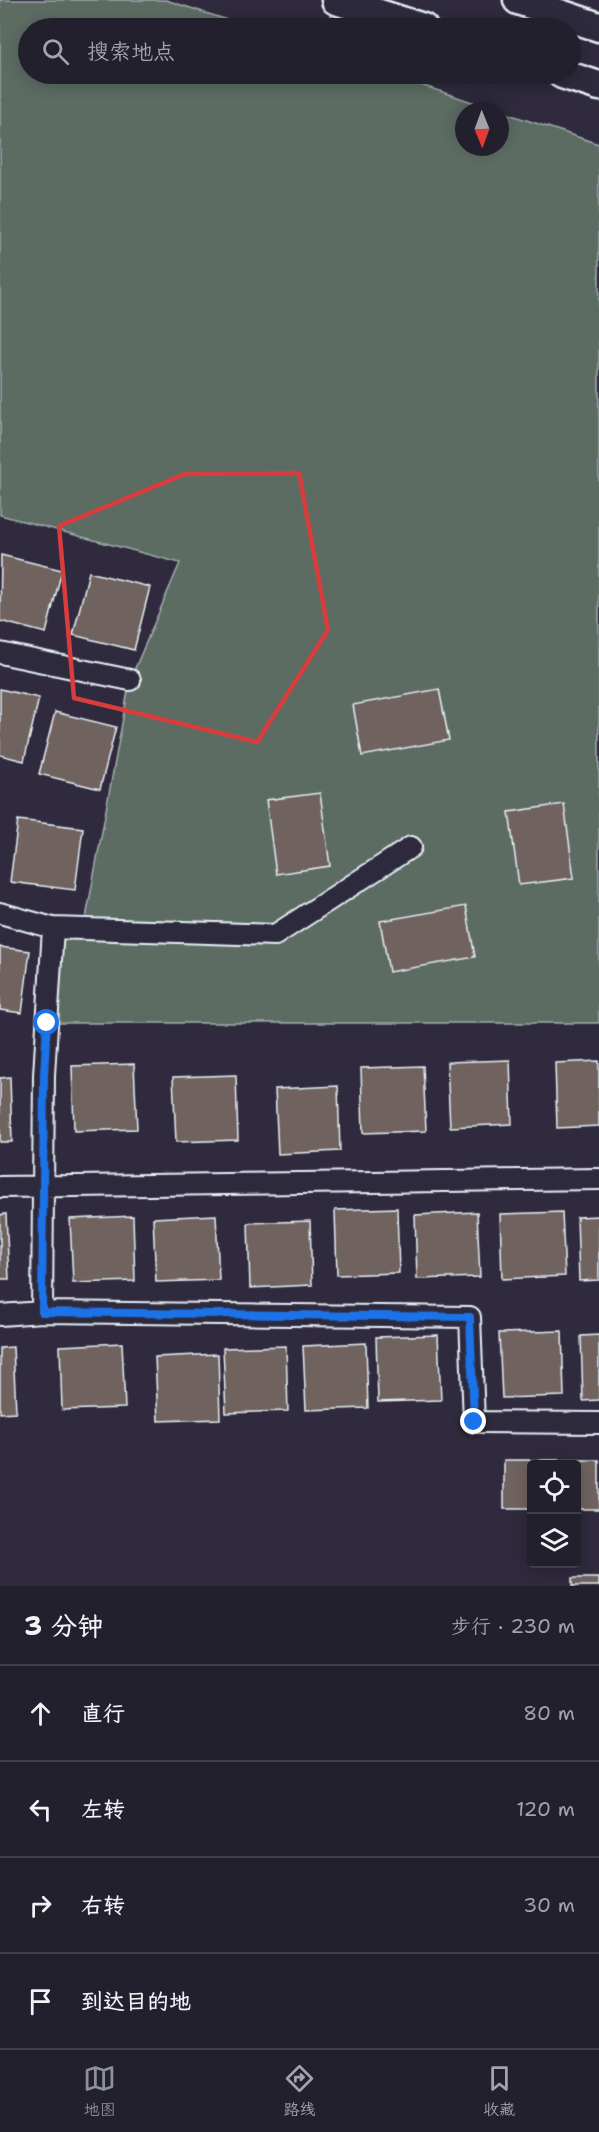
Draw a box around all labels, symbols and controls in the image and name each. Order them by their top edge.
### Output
search box [18,18,581,84]
icon: search [39,35,72,68]
text: 搜索地点 [87,37,175,66]
north arrow [455,102,509,156]
route start [33,1009,59,1035]
route end [460,1408,486,1434]
map controls [527,1460,581,1568]
button: locate [527,1460,581,1514]
button: layers [527,1514,581,1568]
text: 3 分钟 [24,1608,103,1643]
text: 步行 · 230 m [451,1613,575,1639]
icon: ahead [24,1697,57,1730]
text: 直行 [81,1699,125,1728]
text: 80 m [523,1700,575,1726]
icon: left [24,1793,57,1826]
text: 左转 [81,1795,125,1824]
text: 120 m [516,1796,575,1822]
icon: right [24,1889,57,1922]
text: 右转 [81,1891,125,1920]
text: 30 m [523,1892,575,1918]
icon: arrive [24,1985,57,2018]
text: 到达目的地 [81,1987,191,2016]
tab: 地图 [83,2062,116,2120]
tab: 路线 [283,2062,316,2120]
tab: 收藏 [483,2062,516,2120]

